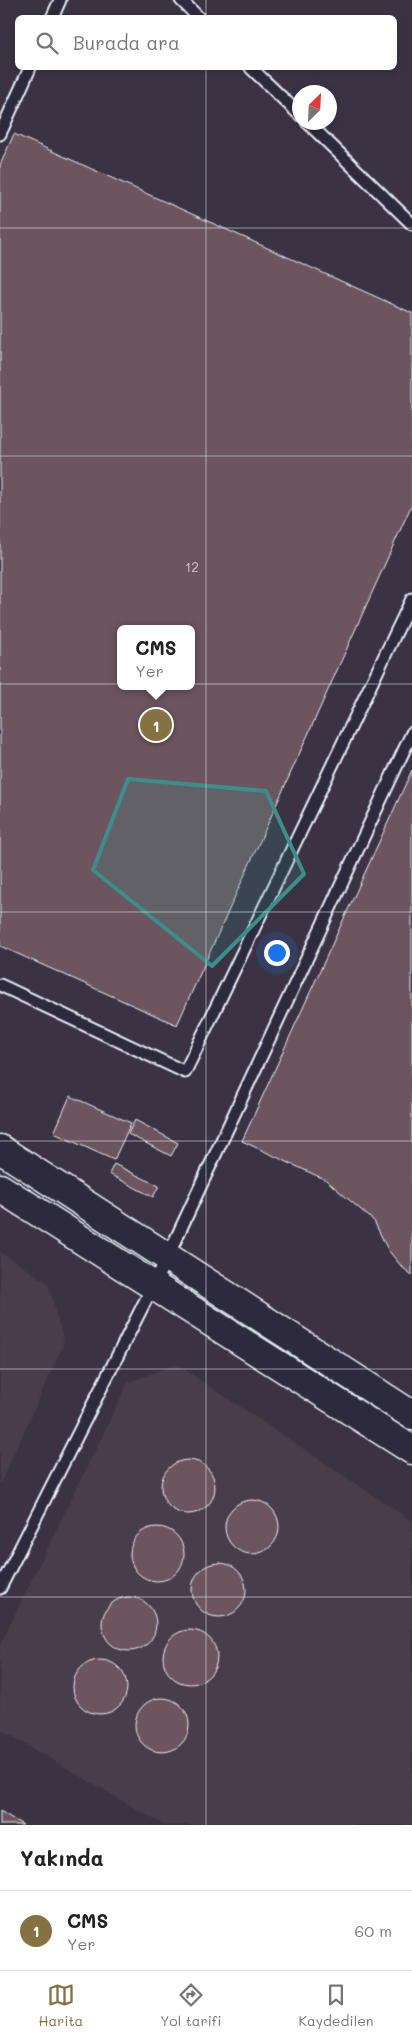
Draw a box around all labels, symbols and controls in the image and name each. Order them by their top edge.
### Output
search box [15,15,397,70]
icon: search [33,29,61,57]
text: Burada ara [73,30,180,55]
north arrow [292,85,337,130]
house number: 12 [185,557,199,576]
popup [117,625,195,690]
text: CMS [135,635,177,660]
text: Yer [135,660,164,681]
pin: 1 [140,706,172,744]
your location [264,940,290,966]
text: Yakında [20,1844,104,1871]
text: CMS [67,1908,108,1933]
text: 1 [32,1920,40,1941]
text: 60 m [355,1920,392,1941]
text: Yer [67,1933,95,1954]
tab: Harita [38,1981,83,2030]
tab: Yol tarifi [160,1981,222,2030]
tab: Kaydedilen [298,1981,374,2030]

